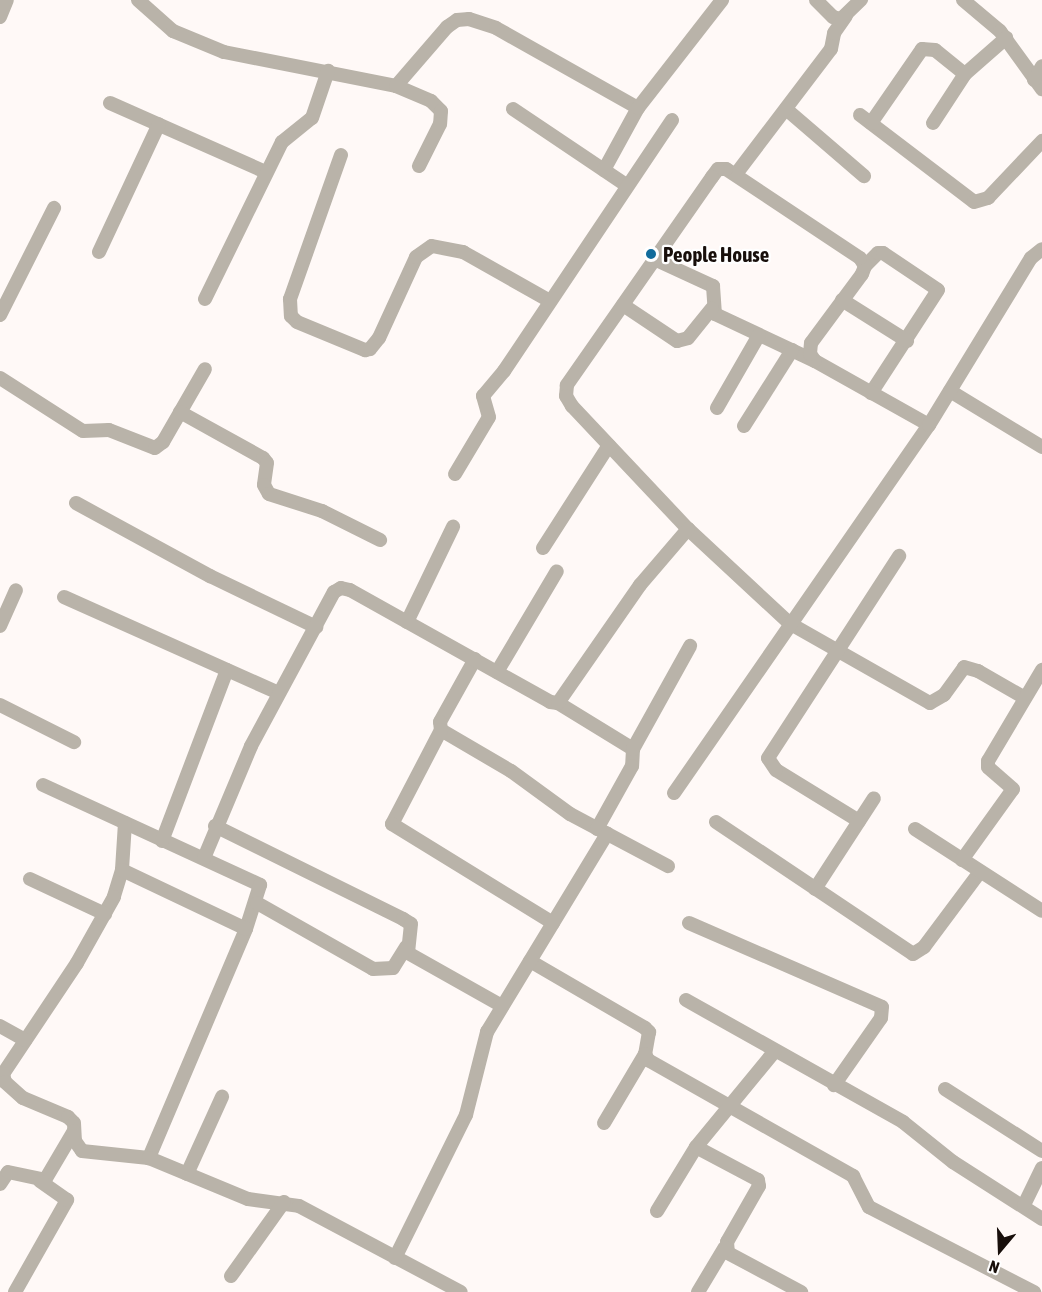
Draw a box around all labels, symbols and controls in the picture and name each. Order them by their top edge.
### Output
place label: People House [663,241,769,267]
marker: People House [644,247,658,261]
north arrow [970,1220,1030,1280]
text: N [987,1257,1002,1277]

